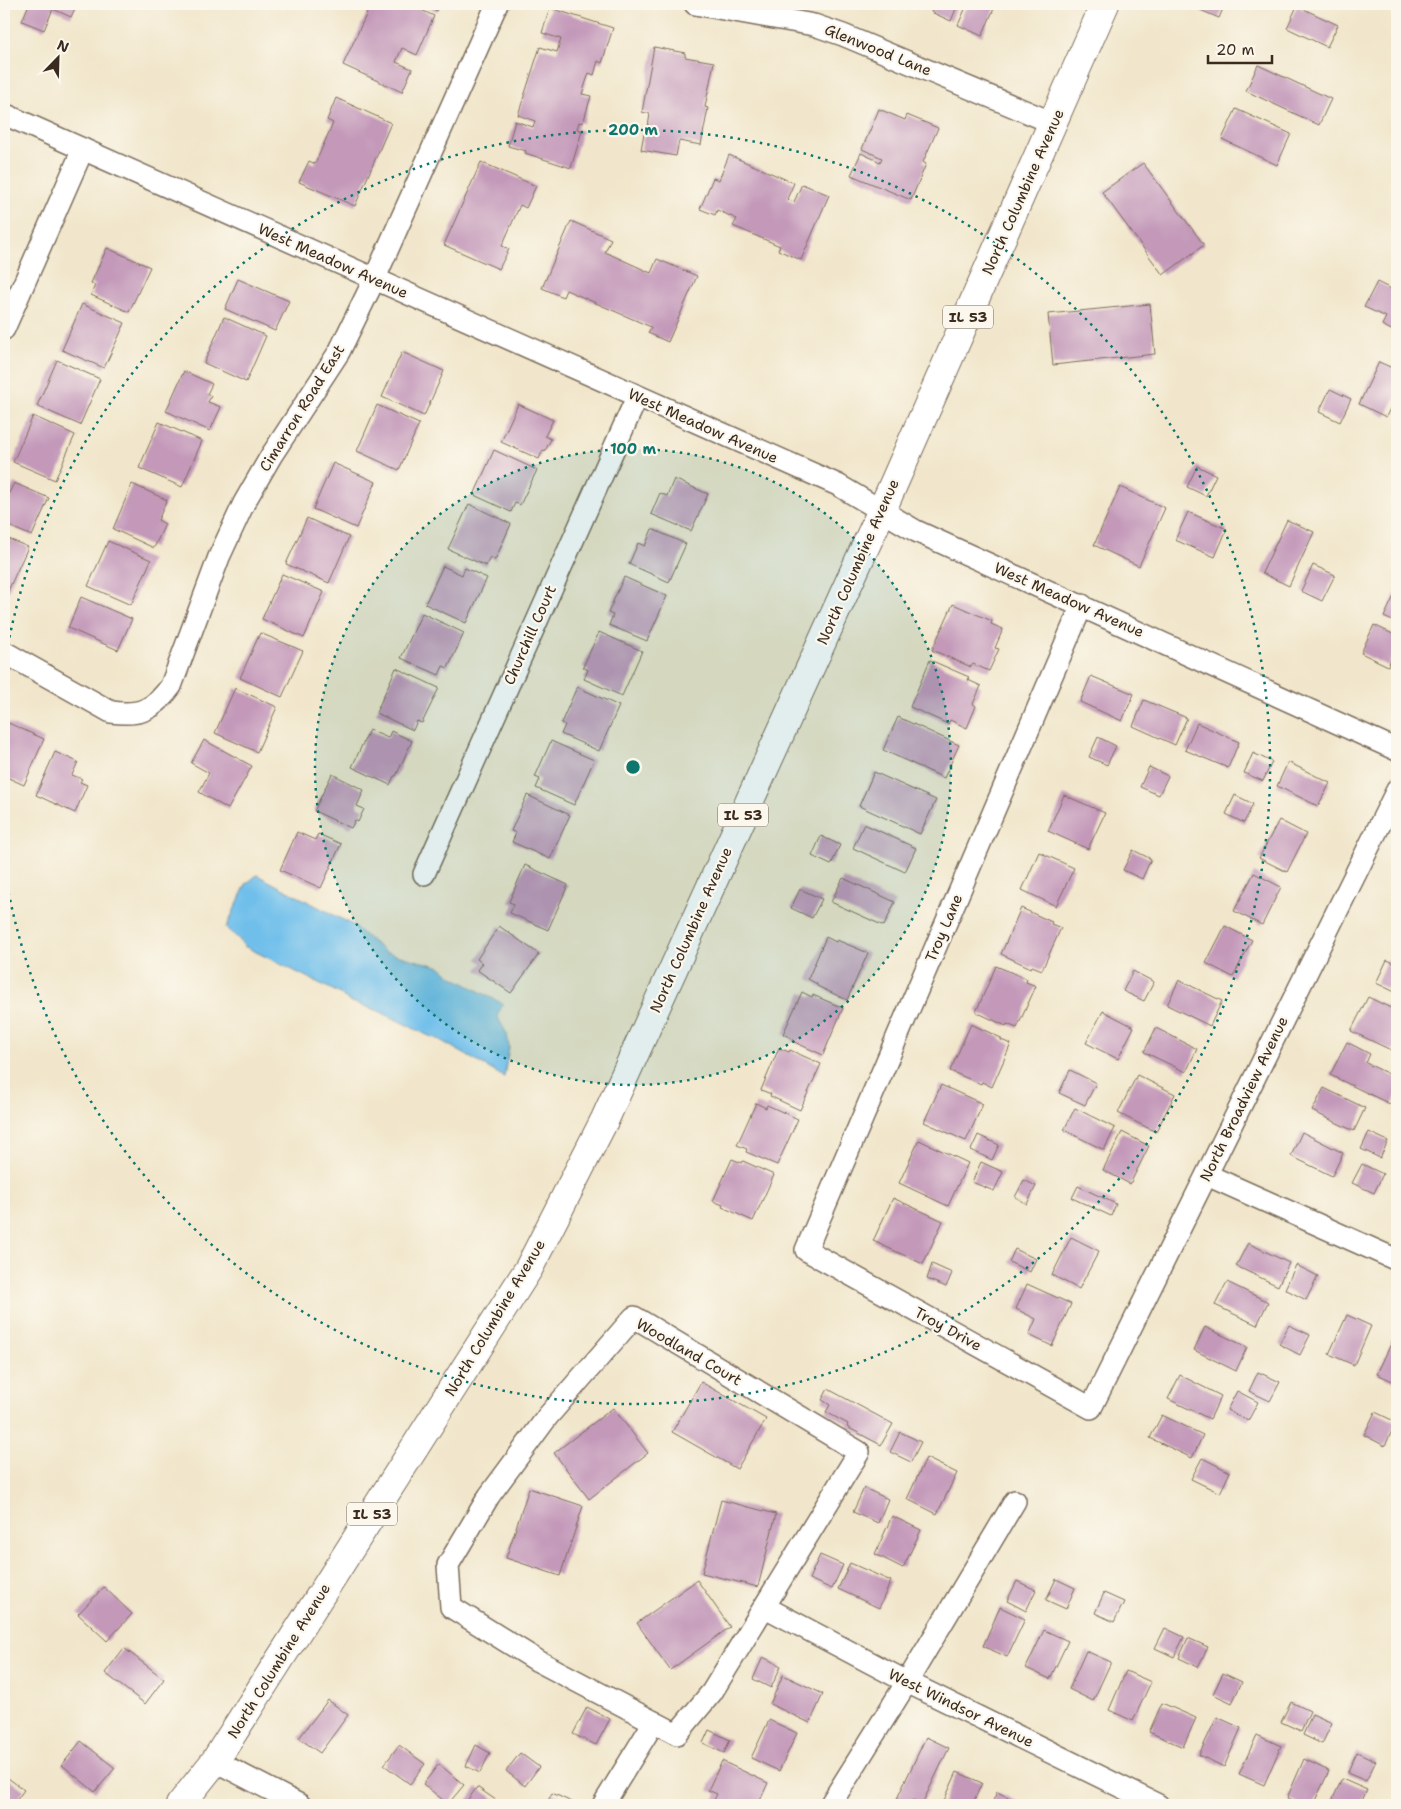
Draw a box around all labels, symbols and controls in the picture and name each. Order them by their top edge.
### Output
street label: Glenwood Lane [822,19,934,81]
north arrow [32,32,82,82]
scale bar [1208,32,1272,64]
text: N [54,36,72,56]
text: 20 m [1216,40,1255,60]
street label: North Columbine Avenue [977,106,1069,278]
text: 200 m [608,120,658,140]
street label: West Meadow Avenue [255,219,411,303]
road number: IL 53 [943,306,993,328]
street label: Cimarron Road East [255,341,349,475]
street label: West Meadow Avenue [625,384,781,468]
text: 100 m [610,439,656,459]
street label: North Columbine Avenue [812,476,904,648]
street label: West Meadow Avenue [991,558,1147,642]
street label: Churchill Court [499,582,561,688]
centre of rings [624,758,642,776]
road number: IL 53 [718,804,768,826]
street label: North Columbine Avenue [645,844,737,1016]
street label: Troy Lane [921,891,967,965]
street label: North Broadview Avenue [1195,1013,1293,1185]
street label: North Columbine Avenue [440,1236,550,1400]
street label: Troy Drive [911,1302,985,1356]
street label: Woodland Court [633,1314,745,1390]
road number: IL 53 [347,1502,397,1526]
street label: North Columbine Avenue [223,1580,335,1742]
street label: West Windsor Avenue [885,1664,1037,1752]

